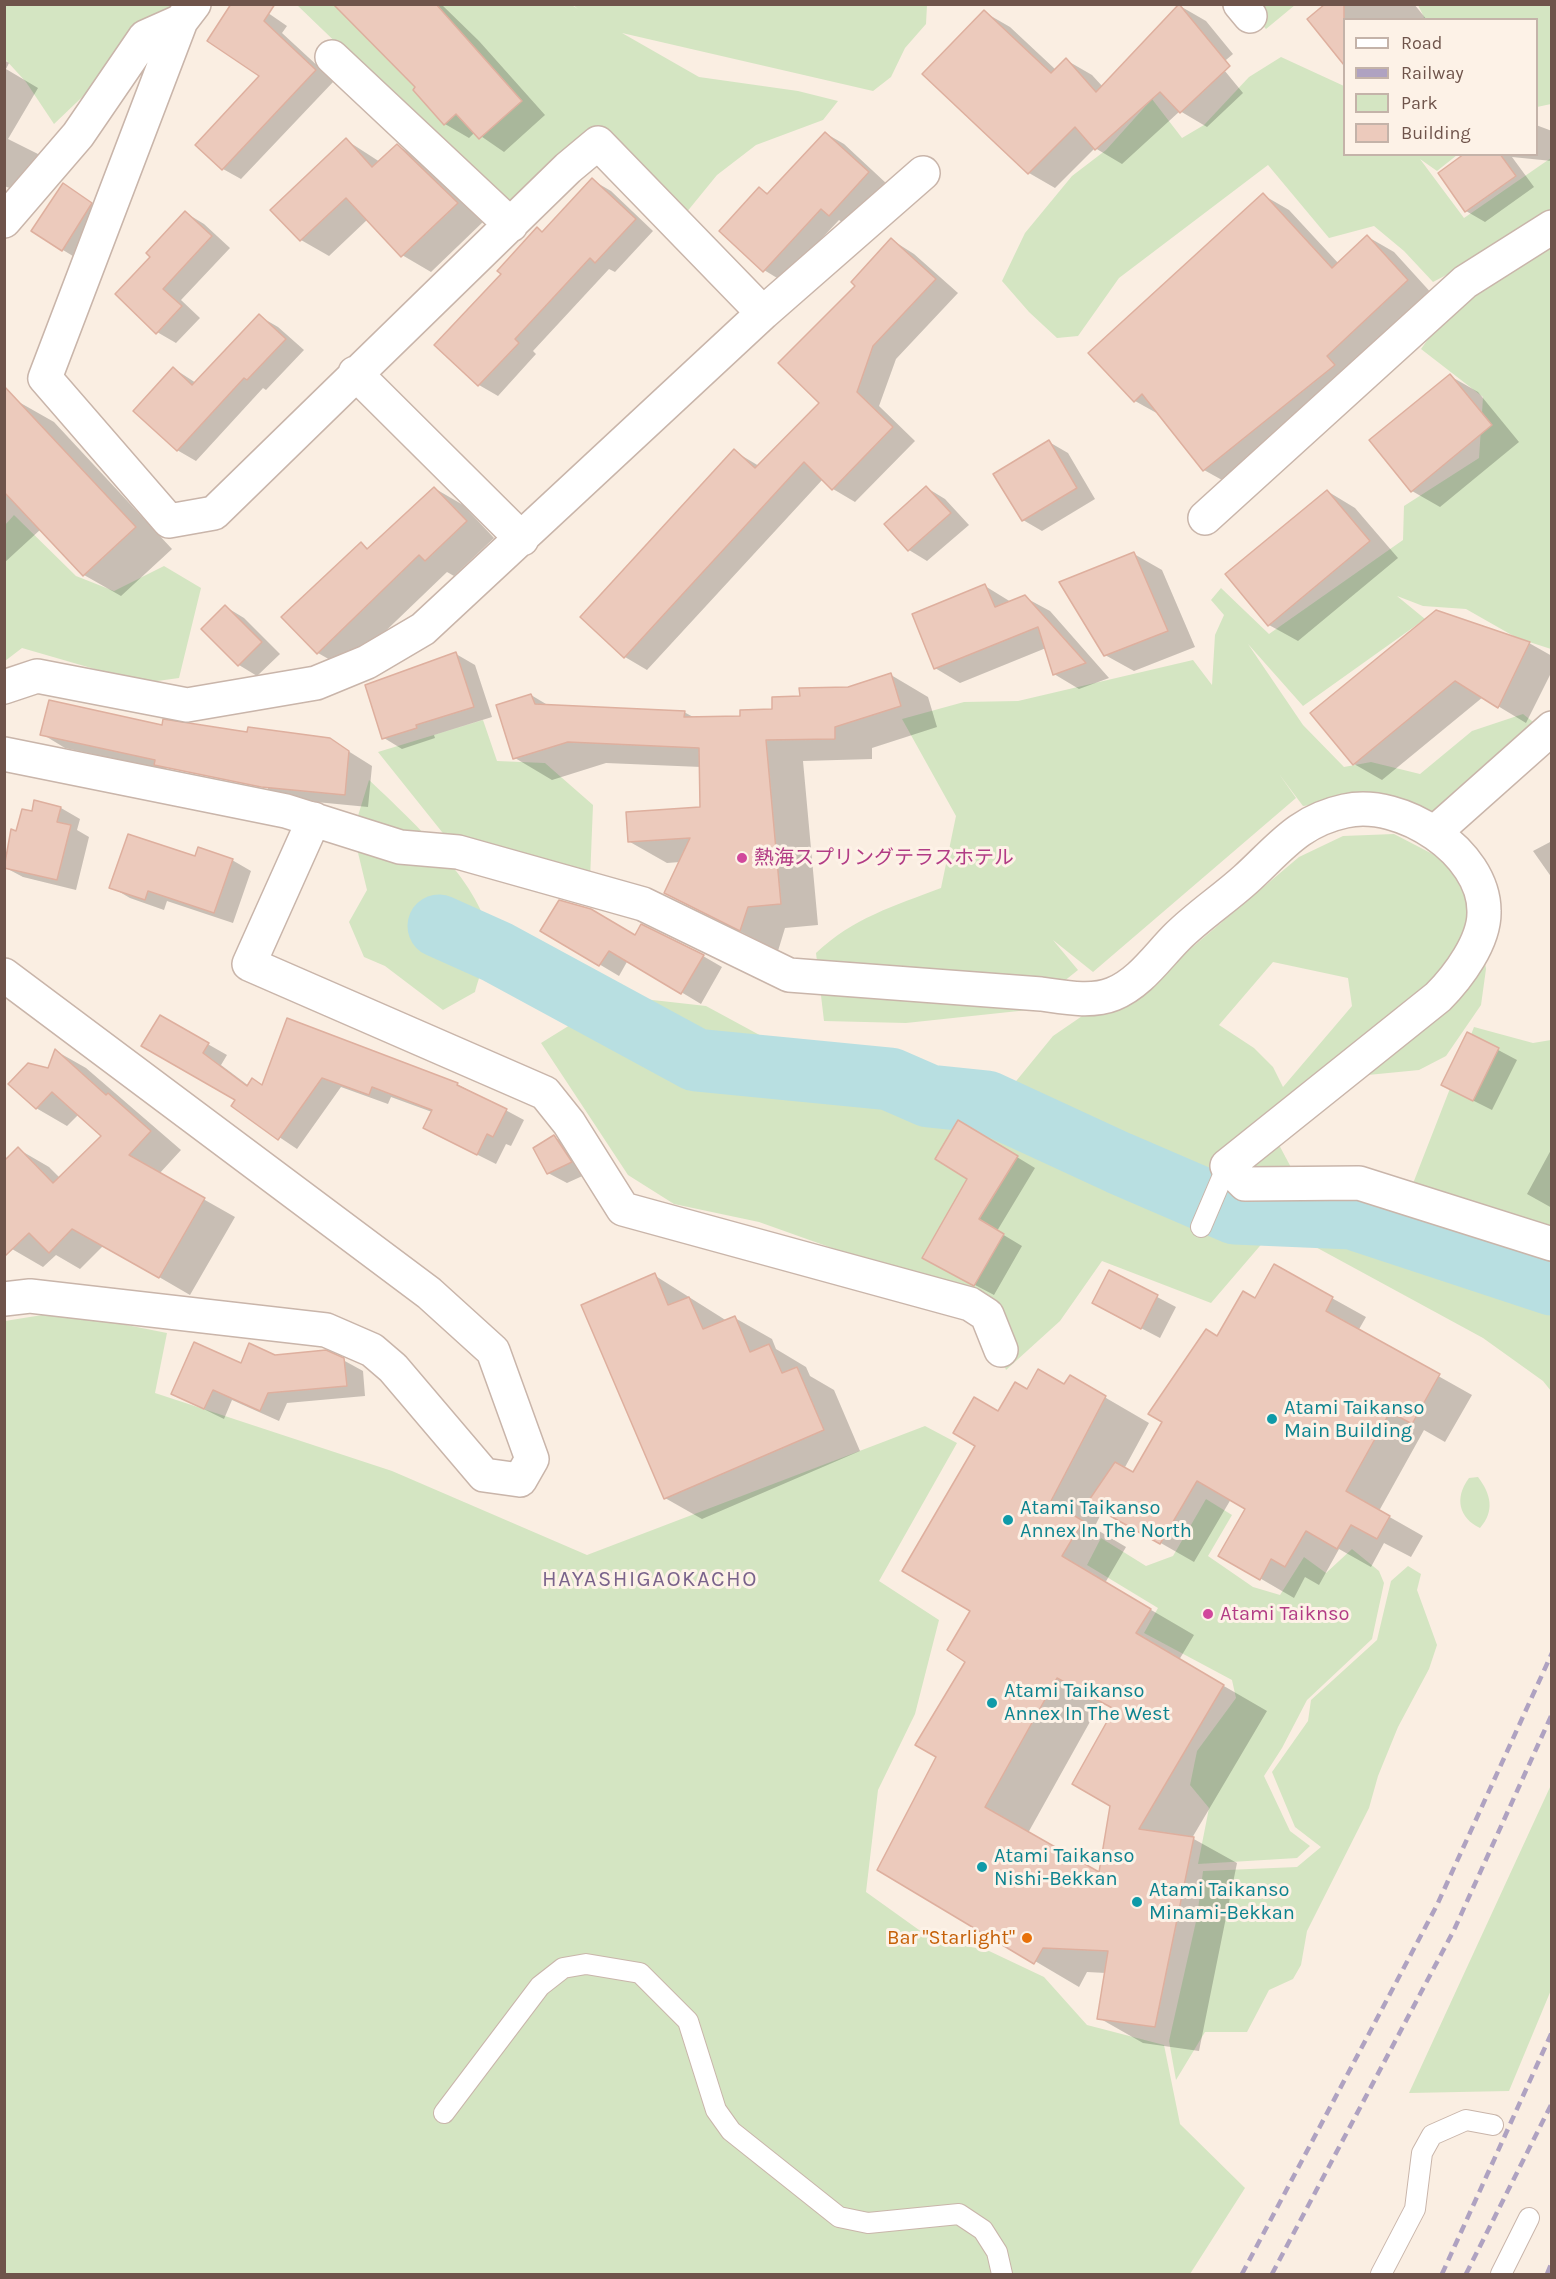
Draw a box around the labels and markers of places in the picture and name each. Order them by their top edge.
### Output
place label: 熱海スプリングテラスホテル [754,846,1014,870]
marker: 熱海スプリングテラスホテル [735,851,749,865]
place label: Atami Taikanso Main Building [1284,1396,1424,1443]
marker: Atami Taikanso Main Building [1265,1412,1279,1426]
place label: Atami Taikanso Annex In The North [1020,1496,1192,1543]
marker: Atami Taikanso Annex In The North [1001,1513,1015,1527]
place label: Atami Taiknso [1220,1602,1349,1626]
marker: Atami Taiknso [1201,1607,1215,1621]
place label: Atami Taikanso Annex In The West [1004,1679,1170,1726]
marker: Atami Taikanso Annex In The West [985,1696,999,1710]
place label: Atami Taikanso Nishi-Bekkan [994,1844,1134,1891]
marker: Atami Taikanso Nishi-Bekkan [975,1860,989,1874]
place label: Atami Taikanso Minami-Bekkan [1149,1878,1295,1925]
marker: Atami Taikanso Minami-Bekkan [1130,1895,1144,1909]
place label: Bar "Starlight" [887,1926,1015,1950]
marker: Bar "Starlight" [1020,1931,1034,1945]

